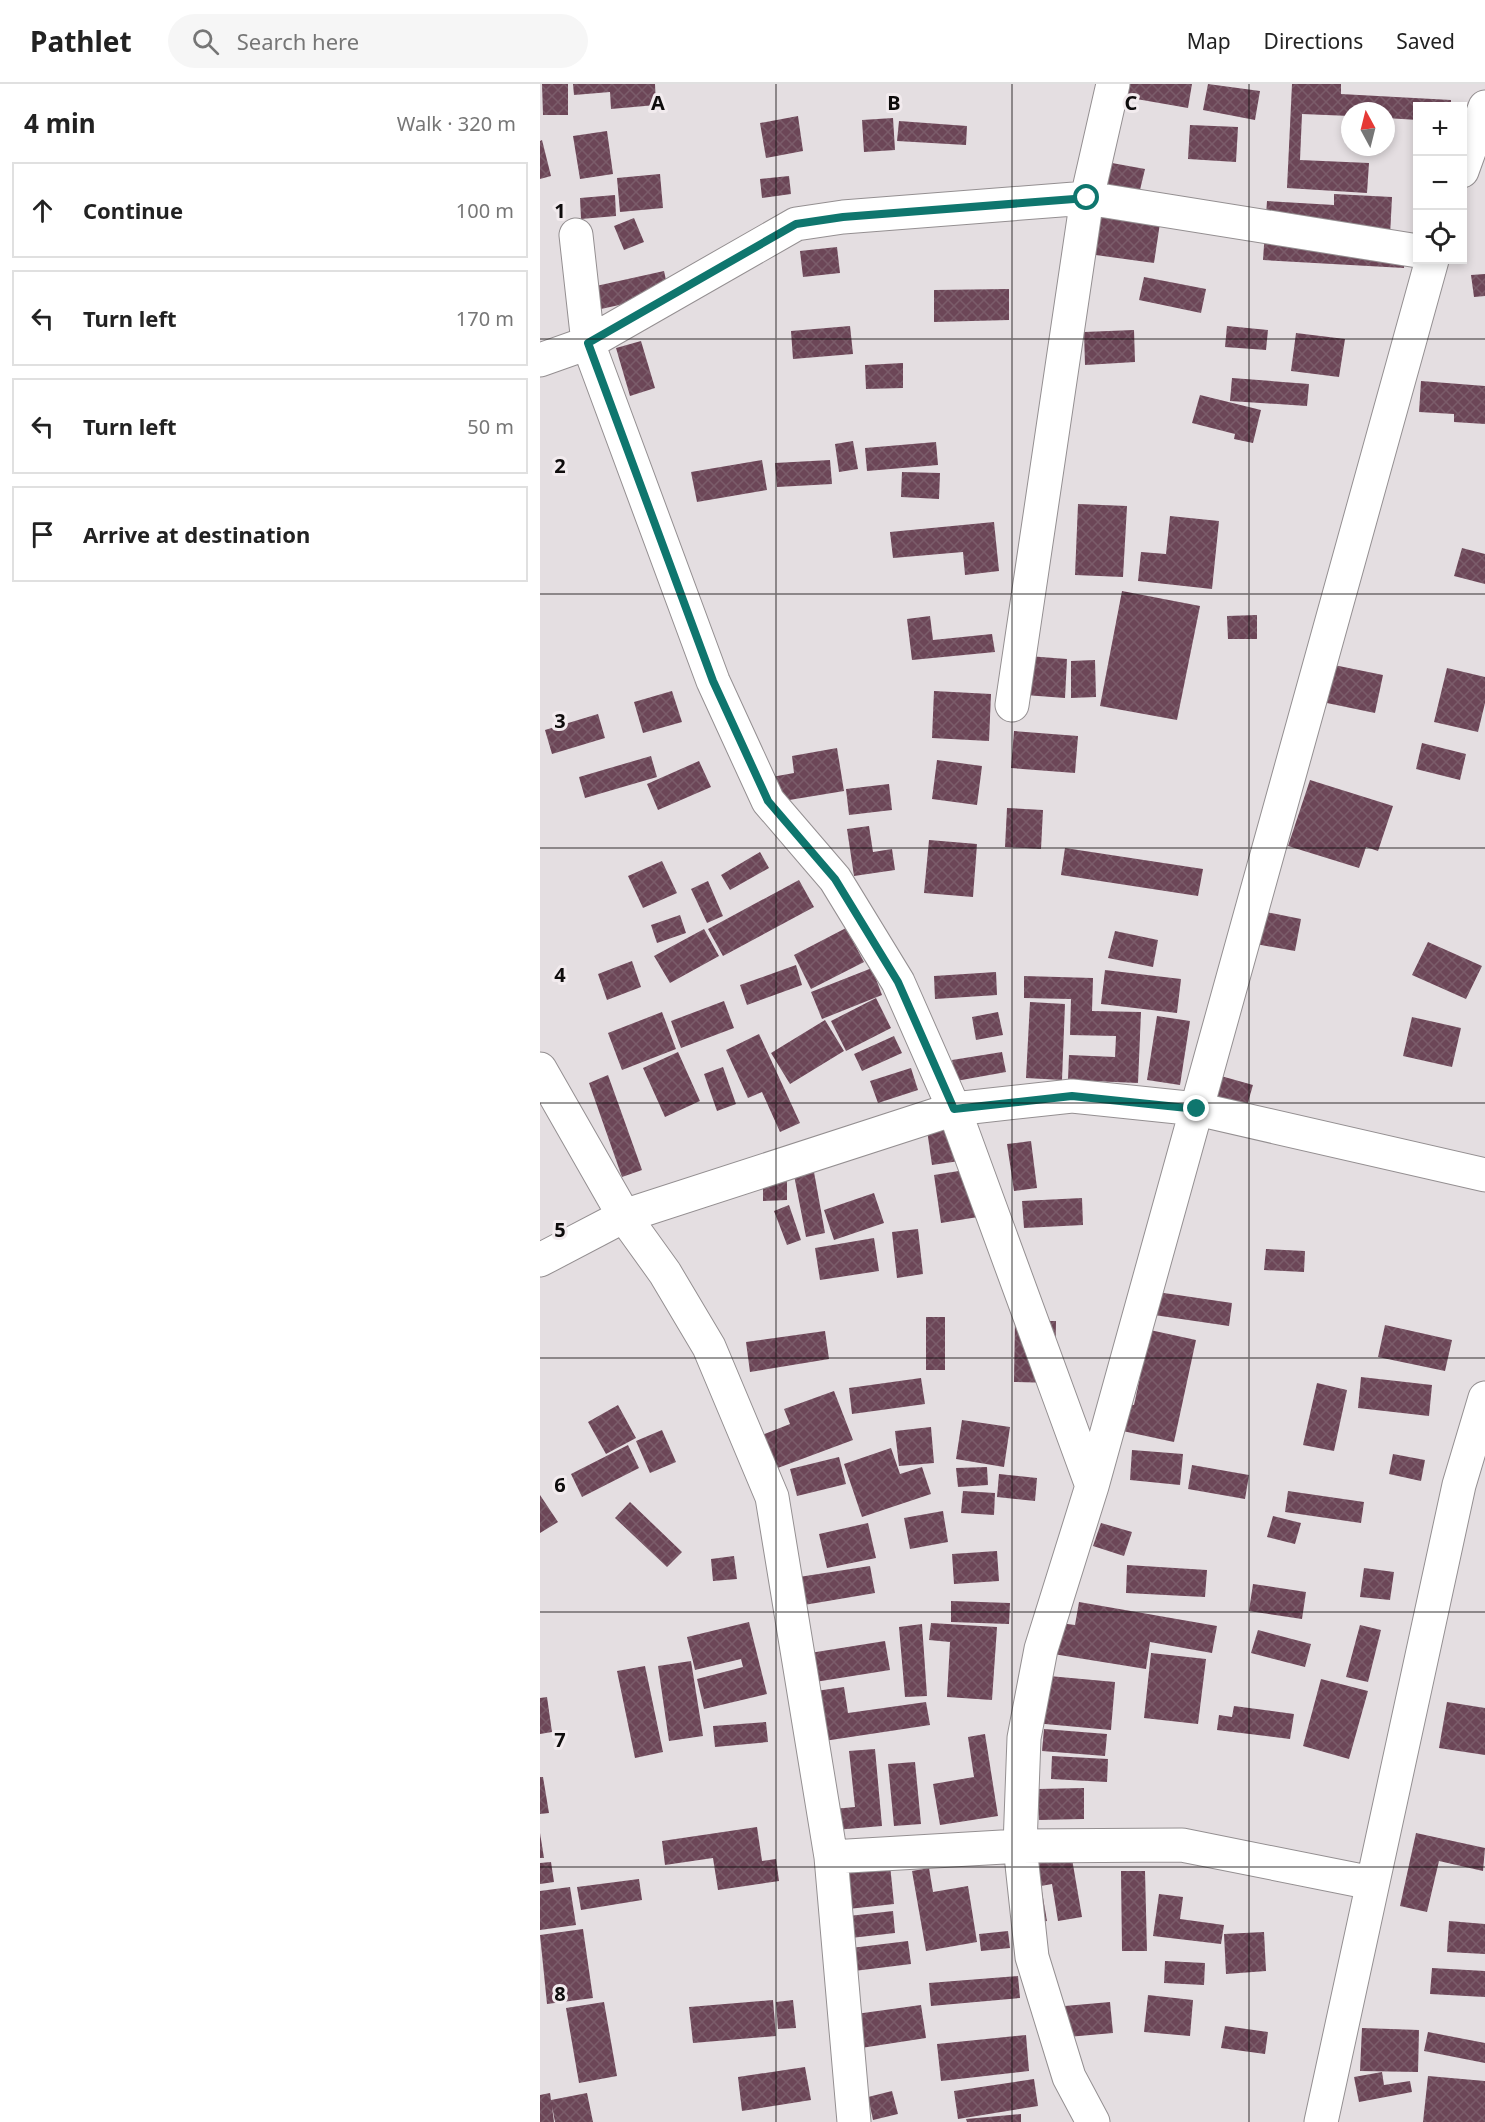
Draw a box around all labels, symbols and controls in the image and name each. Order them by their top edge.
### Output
search box [168,14,588,68]
text: Pathlet [30,22,132,60]
icon: search [189,25,222,58]
text: Search here [237,26,359,56]
text: Map [1187,27,1231,55]
text: Directions [1264,27,1363,55]
text: Saved [1396,27,1455,55]
text: A [651,89,665,116]
text: B [887,89,901,116]
text: C [1125,89,1138,116]
north arrow [1341,102,1395,156]
map controls [1413,102,1467,264]
button: + [1413,102,1467,156]
text: 4 min [24,105,96,141]
text: Walk · 320 m [397,110,516,137]
button: − [1413,156,1467,210]
route start [1073,184,1099,210]
icon: ahead [26,194,59,227]
text: Continue [83,195,183,225]
text: 100 m [456,197,514,224]
text: 1 [554,197,566,224]
button: locate [1413,210,1467,264]
icon: left [26,302,59,335]
text: Turn left [83,303,177,333]
text: 170 m [456,305,514,332]
icon: left [26,410,59,443]
text: Turn left [83,411,177,441]
text: 50 m [467,413,514,440]
text: 2 [554,452,566,479]
icon: arrive [26,518,59,551]
text: Arrive at destination [83,519,310,549]
text: 3 [554,707,566,734]
text: 4 [554,961,566,988]
route end [1183,1095,1209,1121]
text: 5 [554,1216,566,1243]
text: 6 [554,1471,566,1498]
text: 7 [554,1726,566,1753]
text: 8 [554,1980,566,2007]

